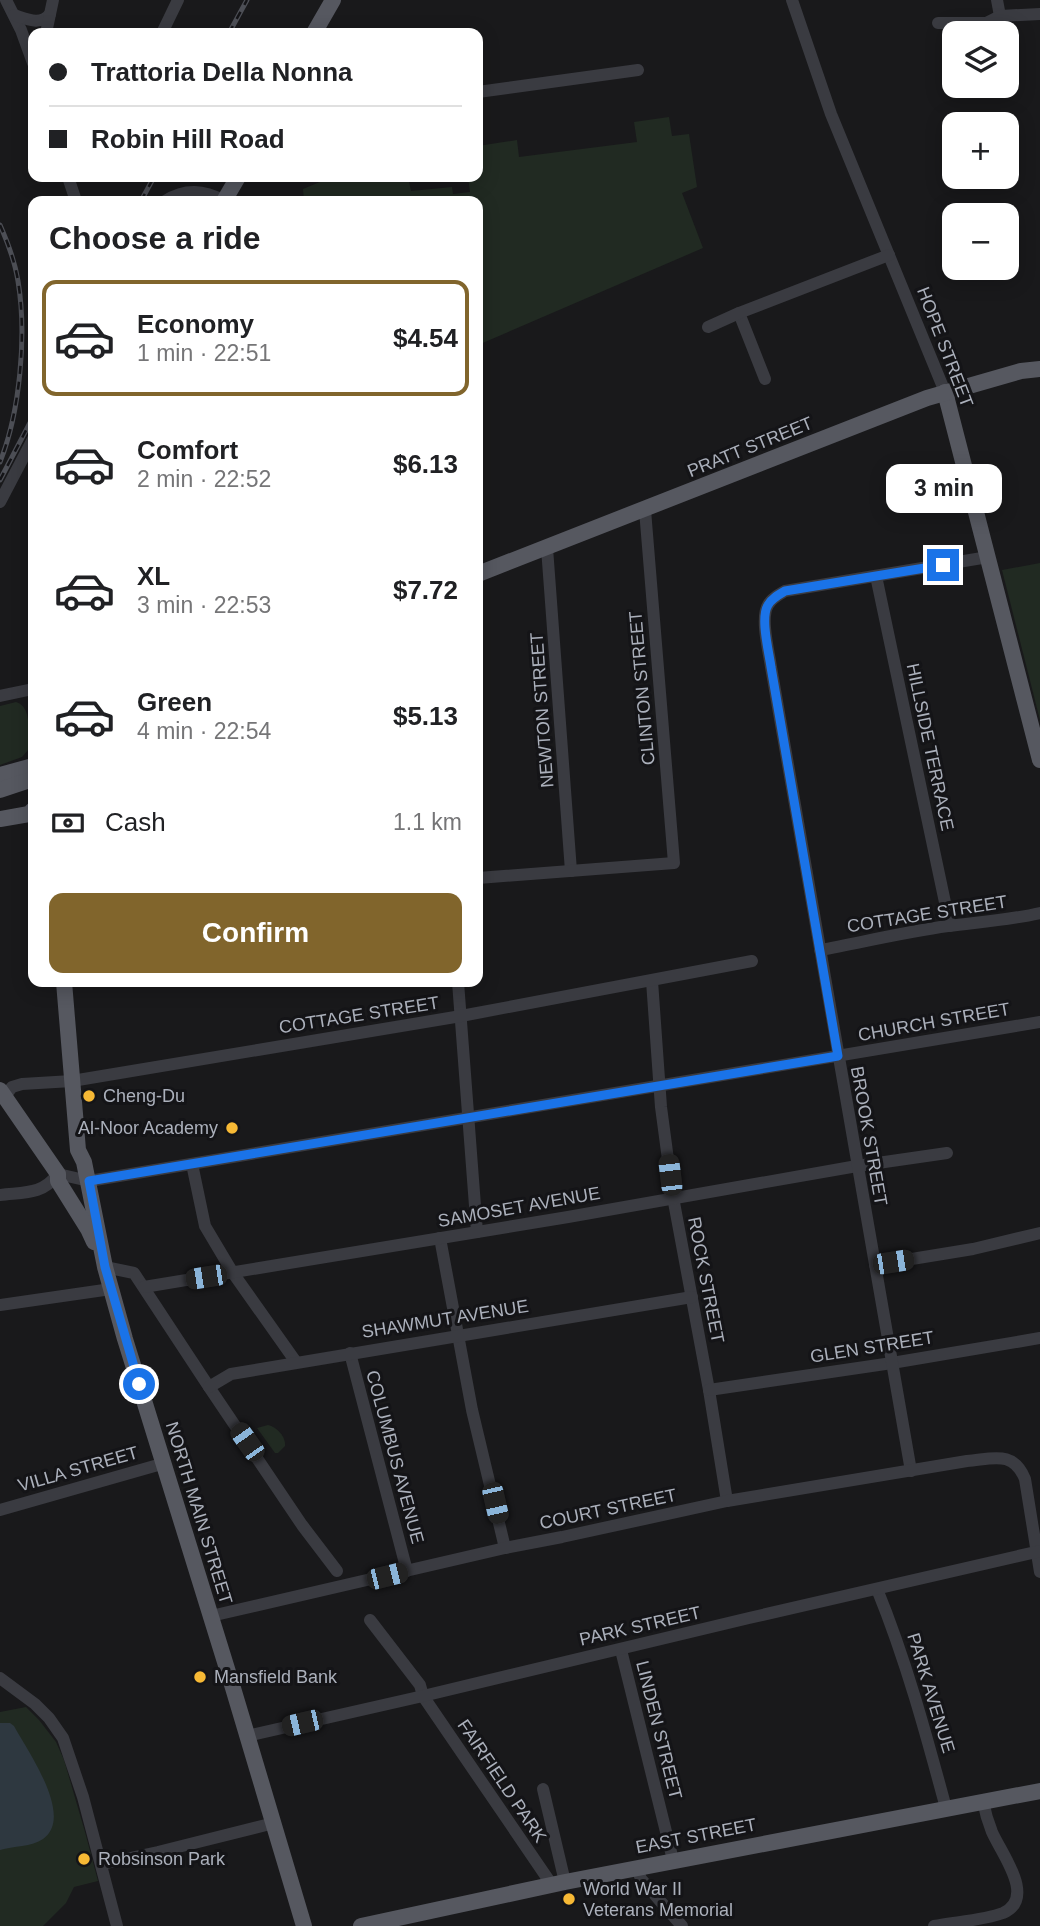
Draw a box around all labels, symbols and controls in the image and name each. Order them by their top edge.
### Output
map controls [942,21,1019,280]
button: layers [942,21,1019,98]
text: Trattoria Della Nonna [91,57,353,87]
button: + [942,112,1019,189]
text: Robin Hill Road [91,124,285,154]
button: − [942,203,1019,280]
text: Choose a ride [49,220,261,256]
street label: HOPE STREET [913,284,977,410]
icon: car [53,307,116,370]
text: Economy [137,309,254,339]
text: $4.54 [393,323,458,353]
text: 1 min · 22:51 [137,340,271,366]
street label: PRATT STREET [684,413,816,481]
icon: car [53,433,116,496]
text: Comfort [137,435,238,465]
text: $6.13 [393,449,458,479]
callout: 3 min [885,463,1001,512]
text: 2 min · 22:52 [137,466,271,492]
text: 3 min [914,475,974,501]
route end [927,549,959,581]
icon: car [53,559,116,622]
text: XL [137,561,170,591]
text: $7.72 [393,575,458,605]
text: 3 min · 22:53 [137,592,271,618]
street label: CLINTON STREET [625,610,659,766]
street label: NEWTON STREET [527,632,557,788]
street label: HILLSIDE TERRACE [902,661,958,833]
icon: car [53,685,116,748]
text: Green [137,687,212,717]
text: $5.13 [393,701,458,731]
text: 4 min · 22:54 [137,718,271,744]
icon: cash [49,804,87,842]
text: Cash [105,807,166,837]
text: 1.1 km [393,809,462,835]
street label: COTTAGE STREET [846,891,1008,937]
button: Confirm [49,893,462,973]
street label: COTTAGE STREET [278,992,440,1038]
street label: CHURCH STREET [856,999,1012,1045]
street label: BROOK STREET [847,1065,891,1207]
place label: Cheng-Du [103,1086,185,1106]
marker: Cheng-Du [81,1088,97,1104]
place label: Al-Noor Academy [78,1118,218,1138]
marker: Al-Noor Academy [224,1120,240,1136]
car [658,1153,683,1197]
street label: SAMOSET AVENUE [436,1183,602,1231]
street label: ROCK STREET [684,1215,728,1345]
car [871,1248,916,1276]
car [184,1263,229,1291]
street label: SHAWMUT AVENUE [360,1296,530,1342]
street label: GLEN STREET [809,1327,935,1367]
route start [123,1368,155,1400]
street label: COLUMBUS AVENUE [362,1368,428,1546]
street label: NORTH MAIN STREET [162,1419,236,1607]
car [227,1419,268,1465]
street label: VILLA STREET [16,1442,140,1496]
car [481,1480,510,1526]
street label: COURT STREET [538,1485,678,1533]
car [365,1561,410,1591]
street label: PARK STREET [577,1602,703,1650]
street label: PARK AVENUE [903,1631,959,1755]
street label: LINDEN STREET [632,1659,686,1801]
place label: Mansfield Bank [214,1667,338,1687]
marker: Mansfield Bank [192,1669,208,1685]
car [280,1708,325,1738]
street label: FAIRFIELD PARK [454,1716,550,1846]
street label: EAST STREET [634,1814,758,1858]
place label: Robsinson Park [98,1849,226,1869]
marker: Robsinson Park [76,1851,92,1867]
place label: World War II Veterans Memorial [583,1879,733,1920]
marker: World War II Veterans Memorial [561,1891,577,1907]

